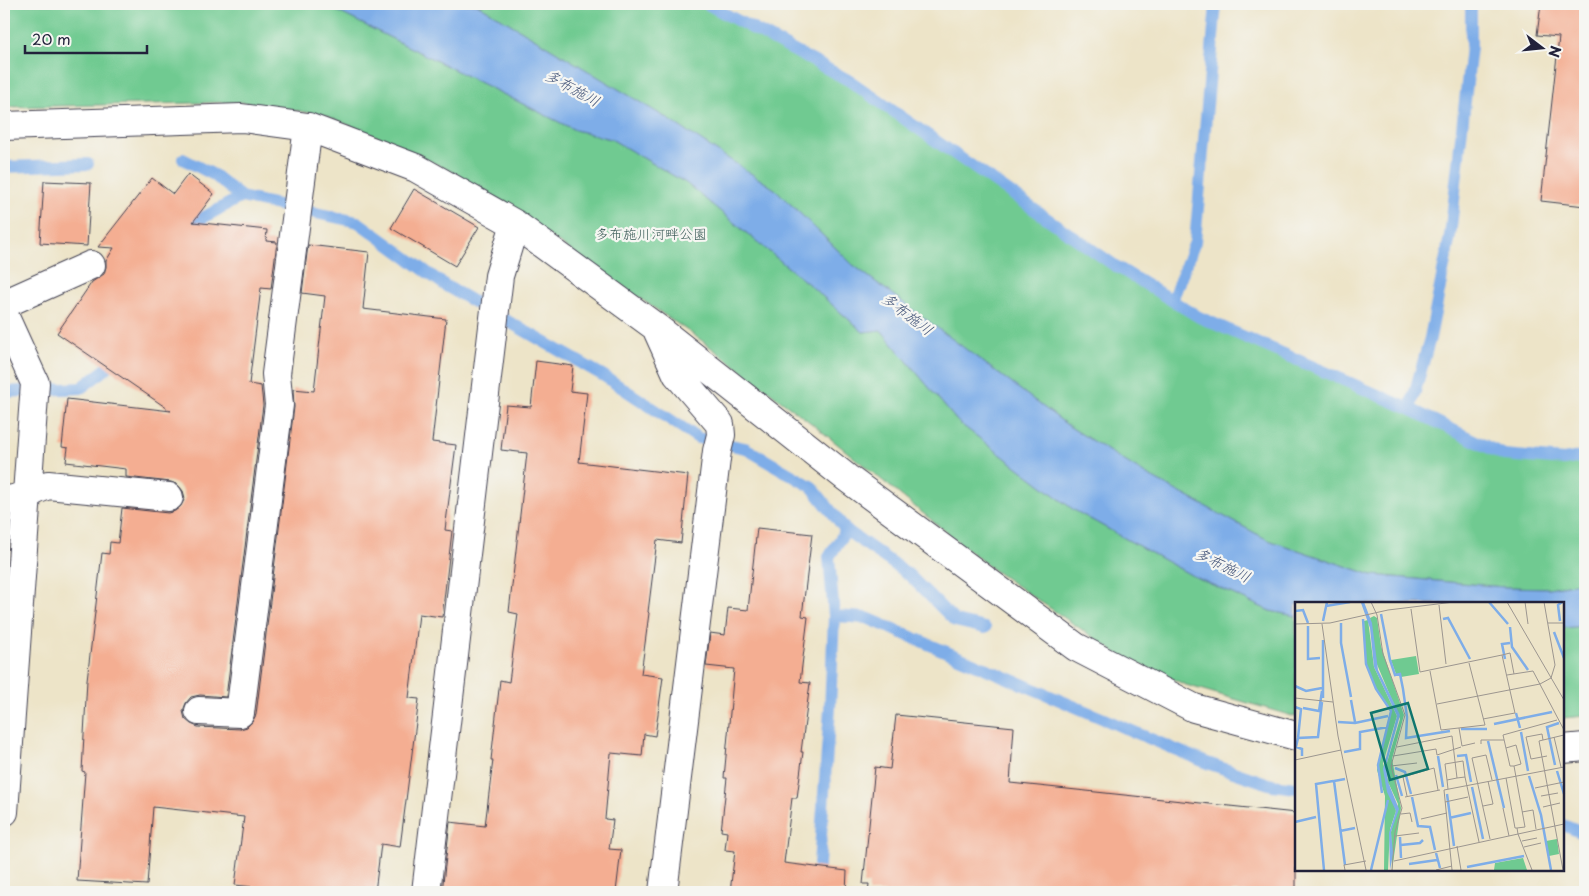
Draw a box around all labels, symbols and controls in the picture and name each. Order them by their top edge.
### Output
scale bar [25,22,148,54]
north arrow [1516,22,1566,72]
text: 20 m [32,27,71,50]
text: N [1543,43,1567,60]
water label: 多布施川 [541,62,605,112]
park label: 多布施川河畔公園 [595,223,707,244]
water label: 多布施川 [877,286,939,340]
water label: 多布施川 [1191,541,1255,587]
inset map [1295,602,1564,871]

